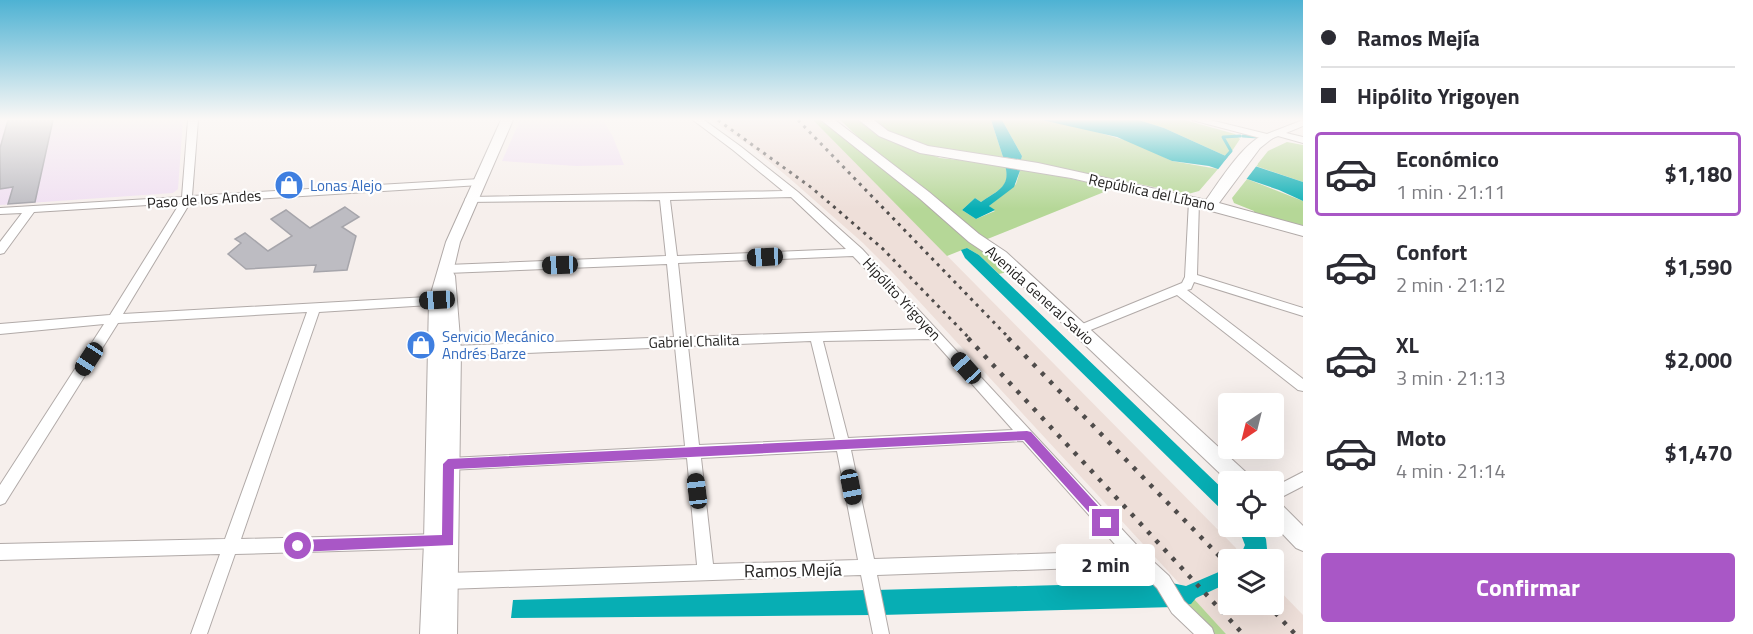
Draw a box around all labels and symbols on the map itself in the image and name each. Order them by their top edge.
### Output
street label: República del Líbano [1087,167,1217,217]
shop icon: Lonas Alejo [273,169,305,201]
place label: Lonas Alejo [310,174,382,197]
street label: Paso de los Andes [146,184,262,214]
street label: Avenida General Savio [981,240,1100,350]
car [747,247,783,267]
street label: Hipólito Yrigoyen [857,252,947,346]
car [542,255,578,275]
car [419,290,455,310]
place label: Servicio Mecánico Andrés Barze [442,325,554,365]
street label: Gabriel Chalita [648,328,740,354]
shop icon: Servicio Mecánico Andrés Barze [405,329,437,361]
car [72,339,106,379]
car [947,349,985,387]
north arrow [1218,393,1284,459]
car [839,468,863,506]
car [686,472,708,510]
route end [1092,509,1119,536]
route start [284,532,311,559]
callout: 2 min [1056,544,1156,586]
street label: Ramos Mejía [744,556,842,584]

